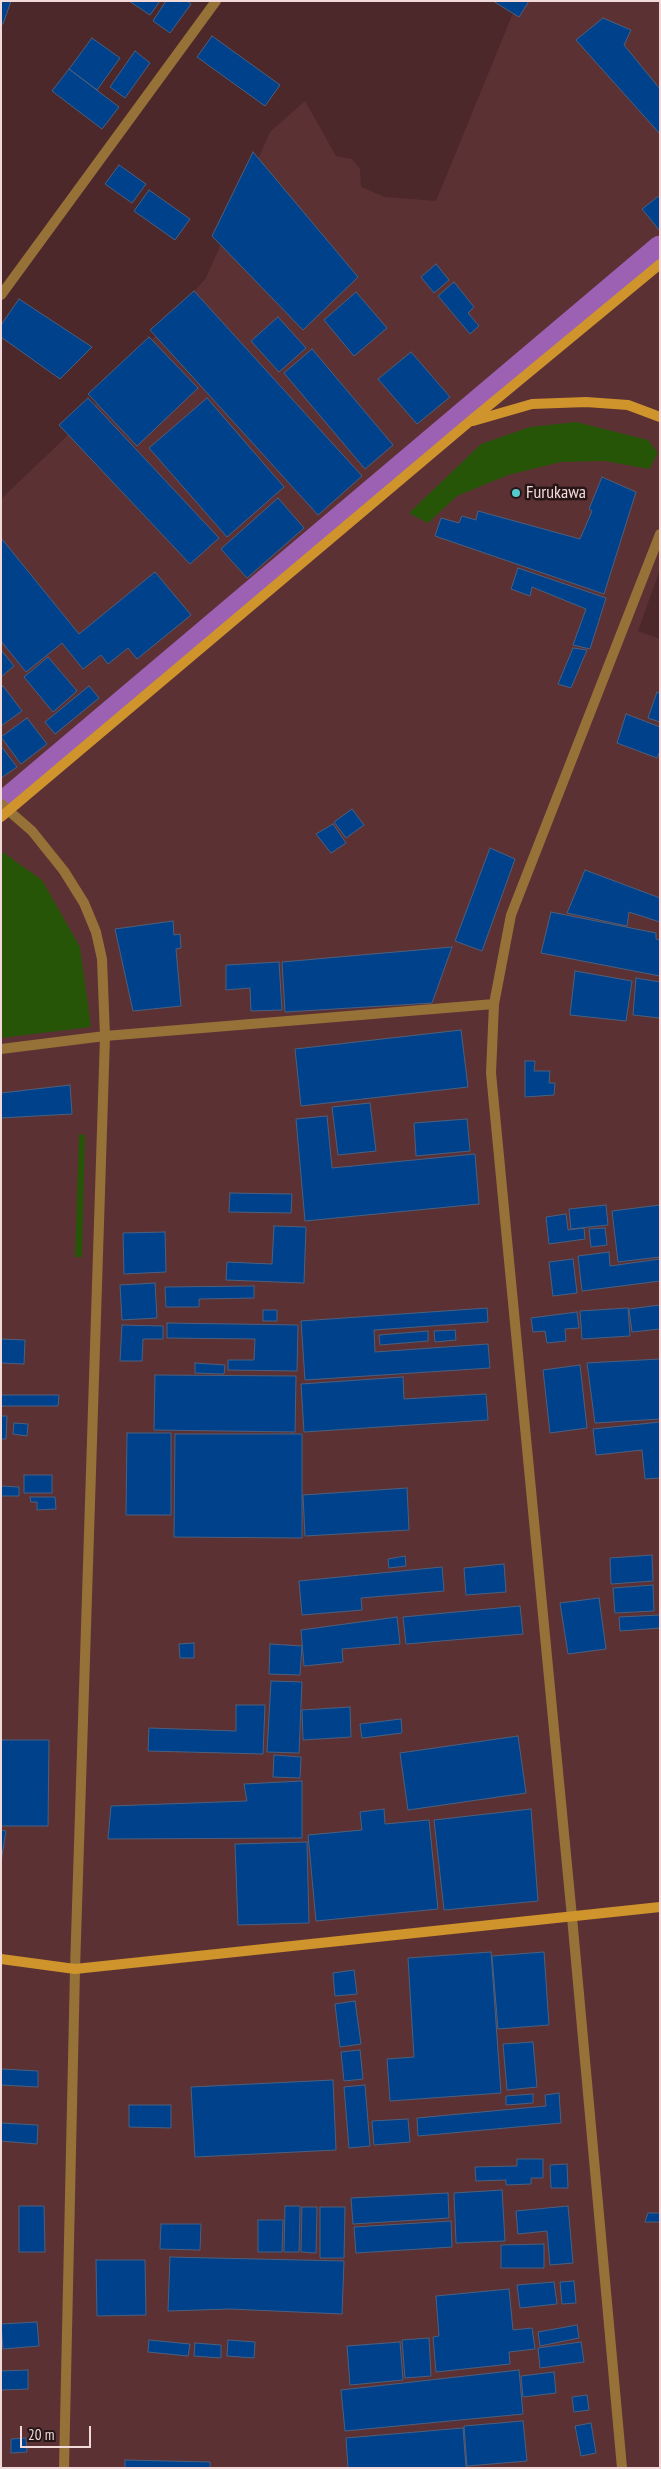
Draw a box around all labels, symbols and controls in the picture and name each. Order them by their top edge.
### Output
place label: Furukawa [526,482,586,504]
marker: Furukawa [510,487,522,499]
scale bar [22,2416,94,2448]
text: 20 m [28,2425,54,2444]

